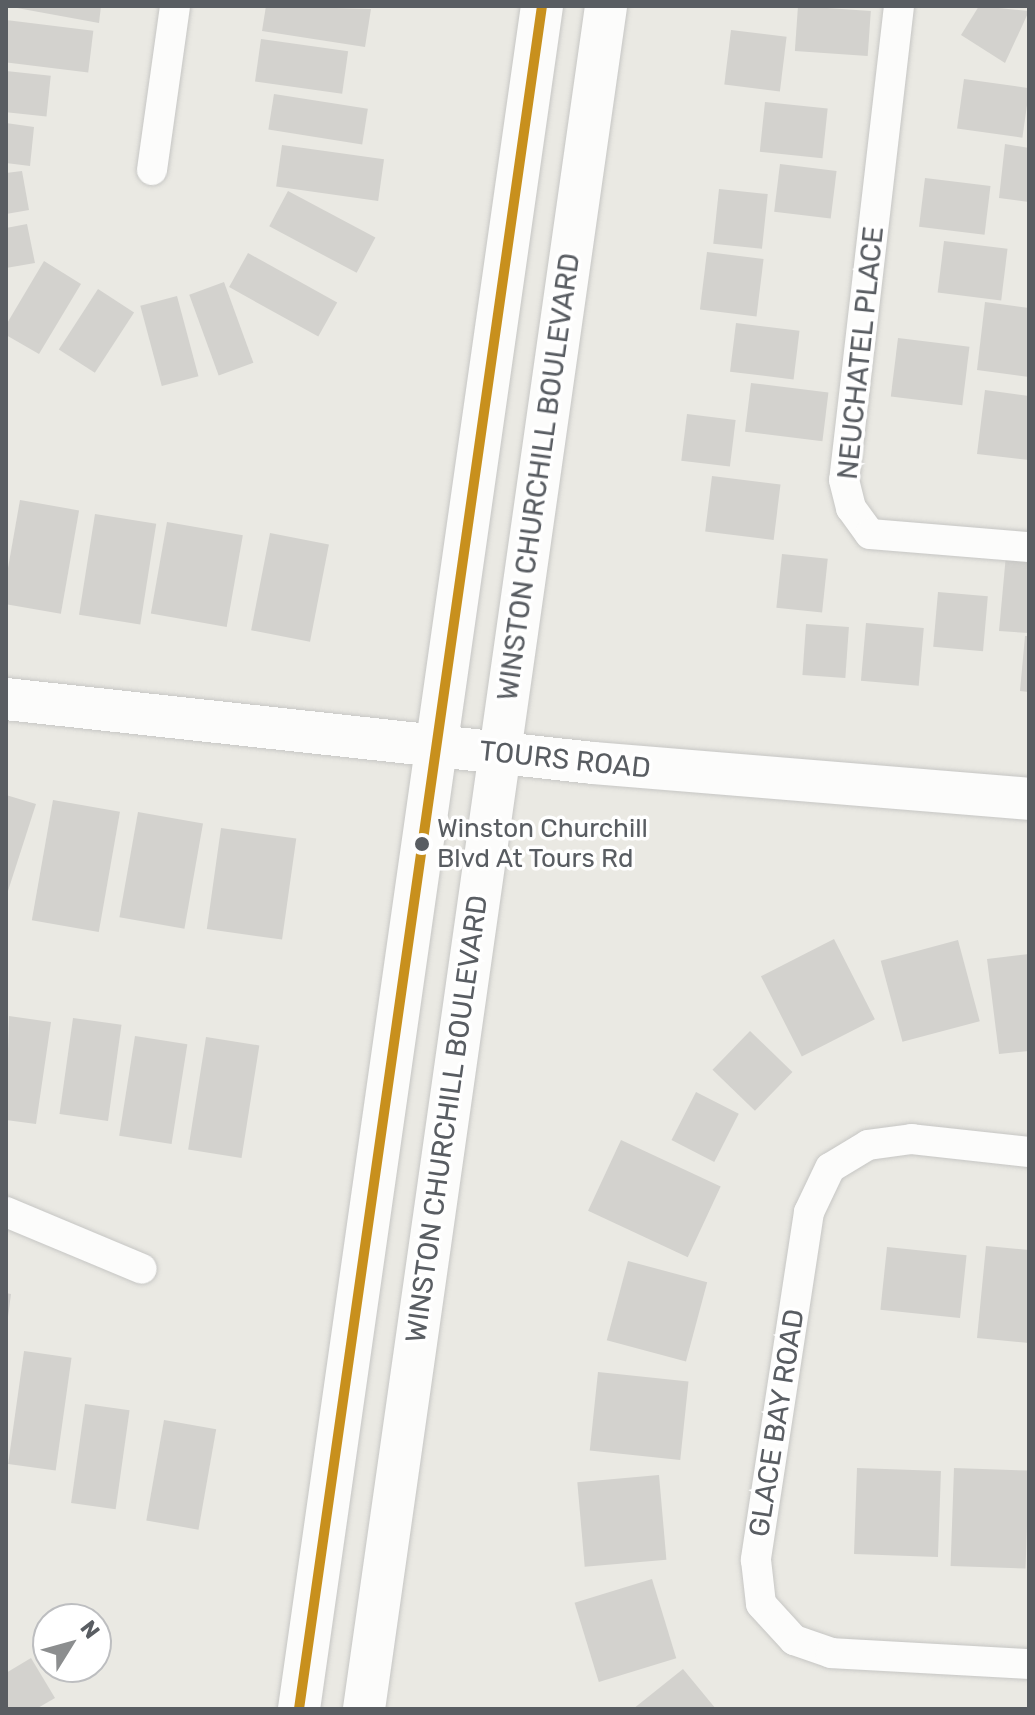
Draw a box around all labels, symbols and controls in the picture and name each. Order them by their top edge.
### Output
street label: NEUCHATEL PLACE [831,224,891,482]
street label: WINSTON CHURCHILL BOULEVARD [491,251,587,703]
street label: TOURS ROAD [478,734,652,786]
place label: Winston Churchill Blvd At Tours Rd [437,813,648,874]
marker: Winston Churchill Blvd At Tours Rd [414,836,430,852]
street label: WINSTON CHURCHILL BOULEVARD [399,893,495,1345]
street label: GLACE BAY ROAD [742,1306,812,1540]
north arrow [32,1603,112,1683]
text: N [74,1615,106,1644]

